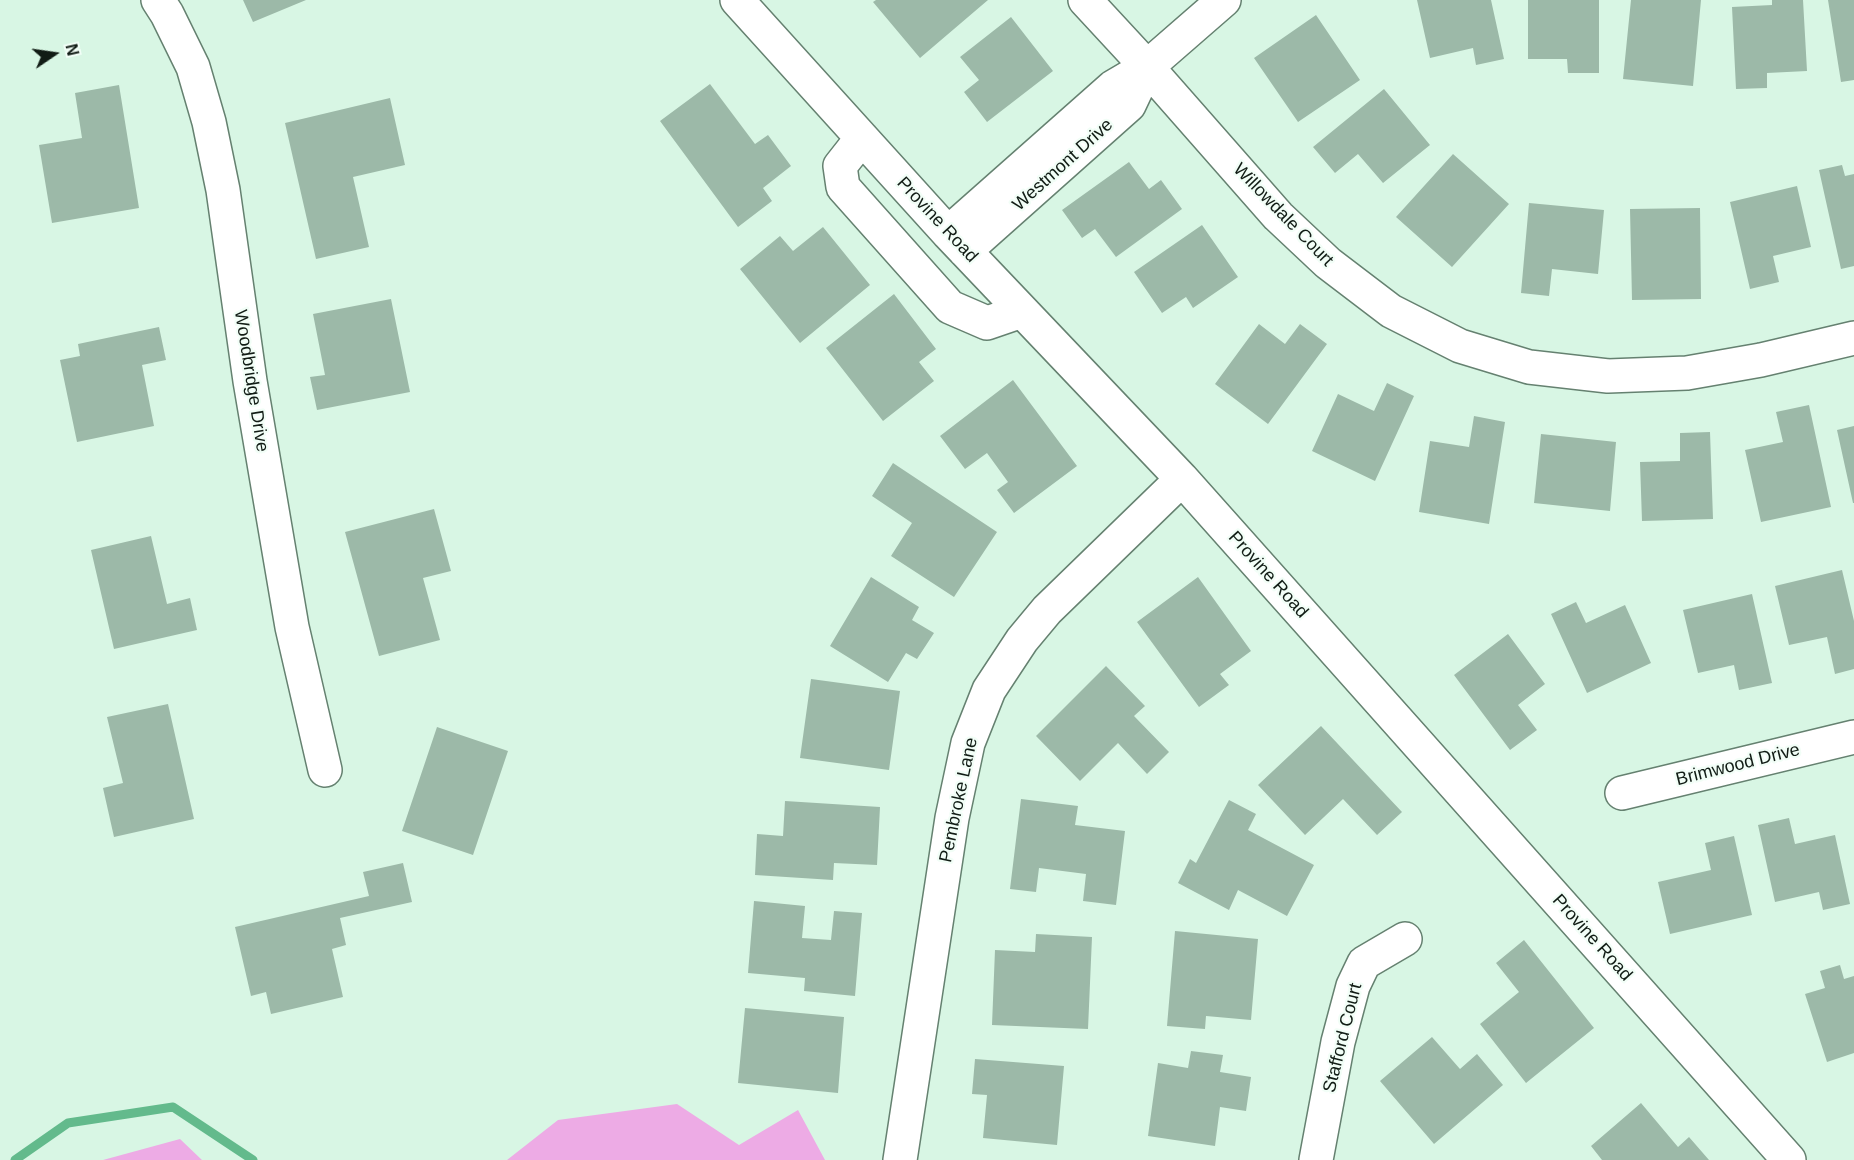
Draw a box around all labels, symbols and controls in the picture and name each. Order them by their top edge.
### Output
north arrow [24,24,84,84]
text: N [62,42,82,57]
street label: Westmont Drive [1008,114,1118,216]
street label: Willowdale Court [1228,159,1338,271]
street label: Provine Road [892,173,982,267]
street label: Woodbridge Drive [229,308,273,454]
street label: Provine Road [1223,527,1313,623]
street label: Pembroke Lane [935,736,983,864]
street label: Brimwood Drive [1674,739,1802,791]
street label: Provine Road [1547,890,1637,986]
street label: Stafford Court [1319,981,1367,1095]

